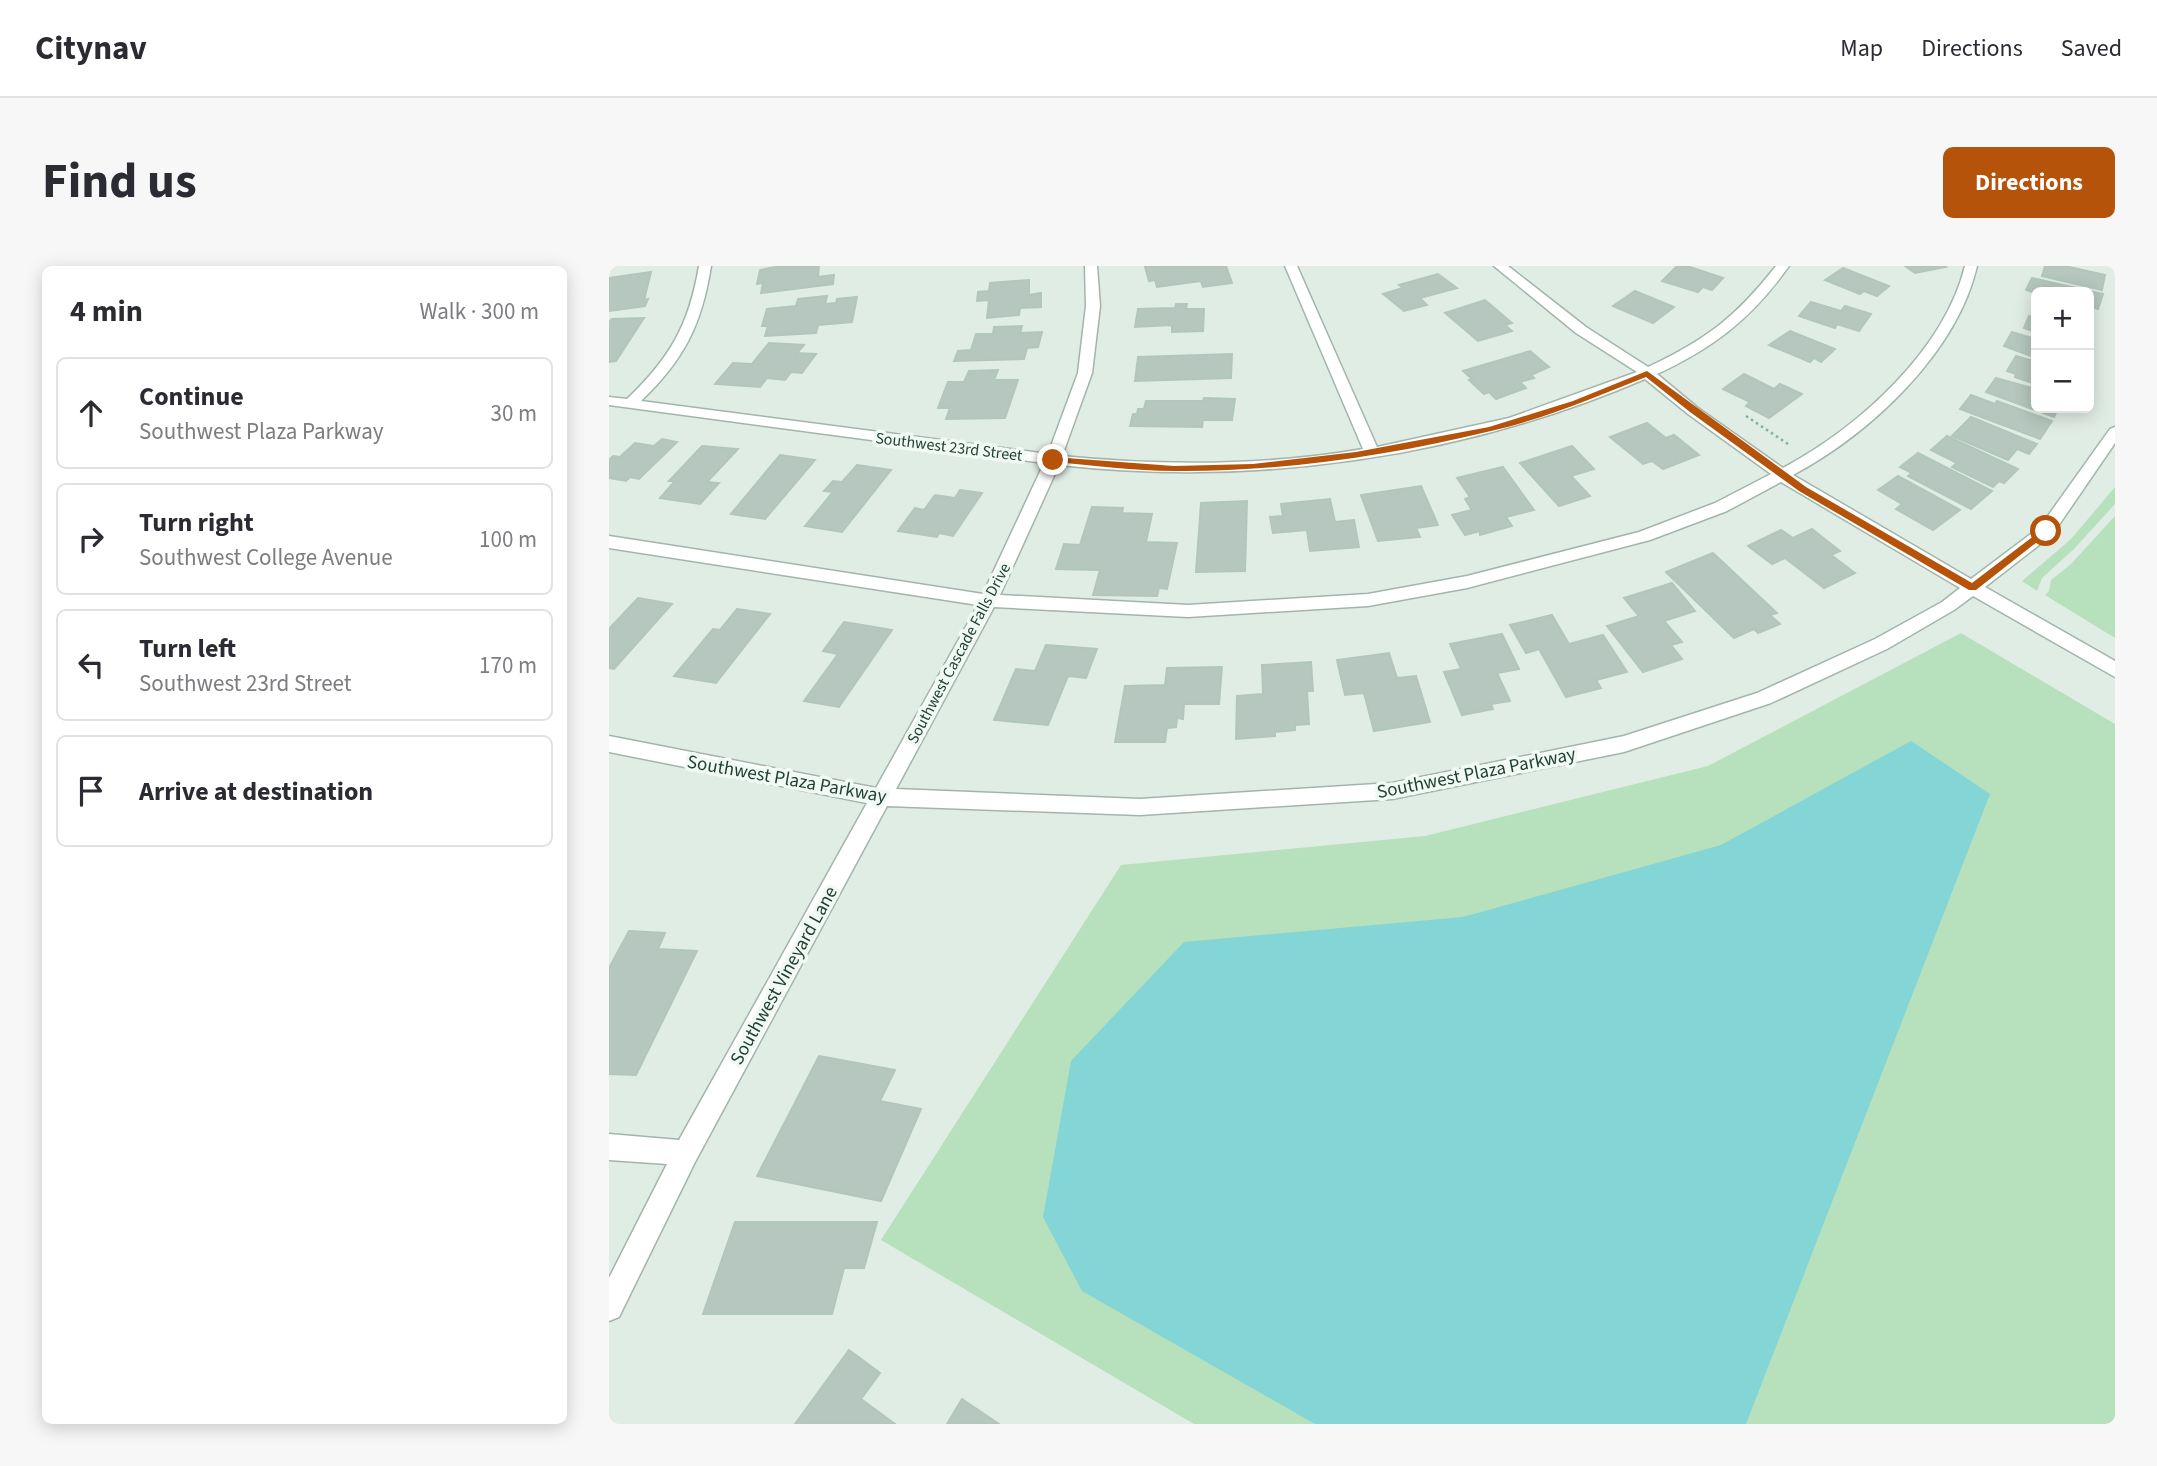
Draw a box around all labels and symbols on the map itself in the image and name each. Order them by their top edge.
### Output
street label: Southwest 23rd Street [874,427,1024,467]
route end [1037,444,1068,475]
route start [2030,515,2061,546]
street label: Southwest Cascade Falls Drive [902,559,1016,748]
street label: Southwest Plaza Parkway [1375,741,1578,806]
street label: Southwest Plaza Parkway [685,749,889,810]
street label: Southwest Vineyard Lane [724,882,845,1070]

